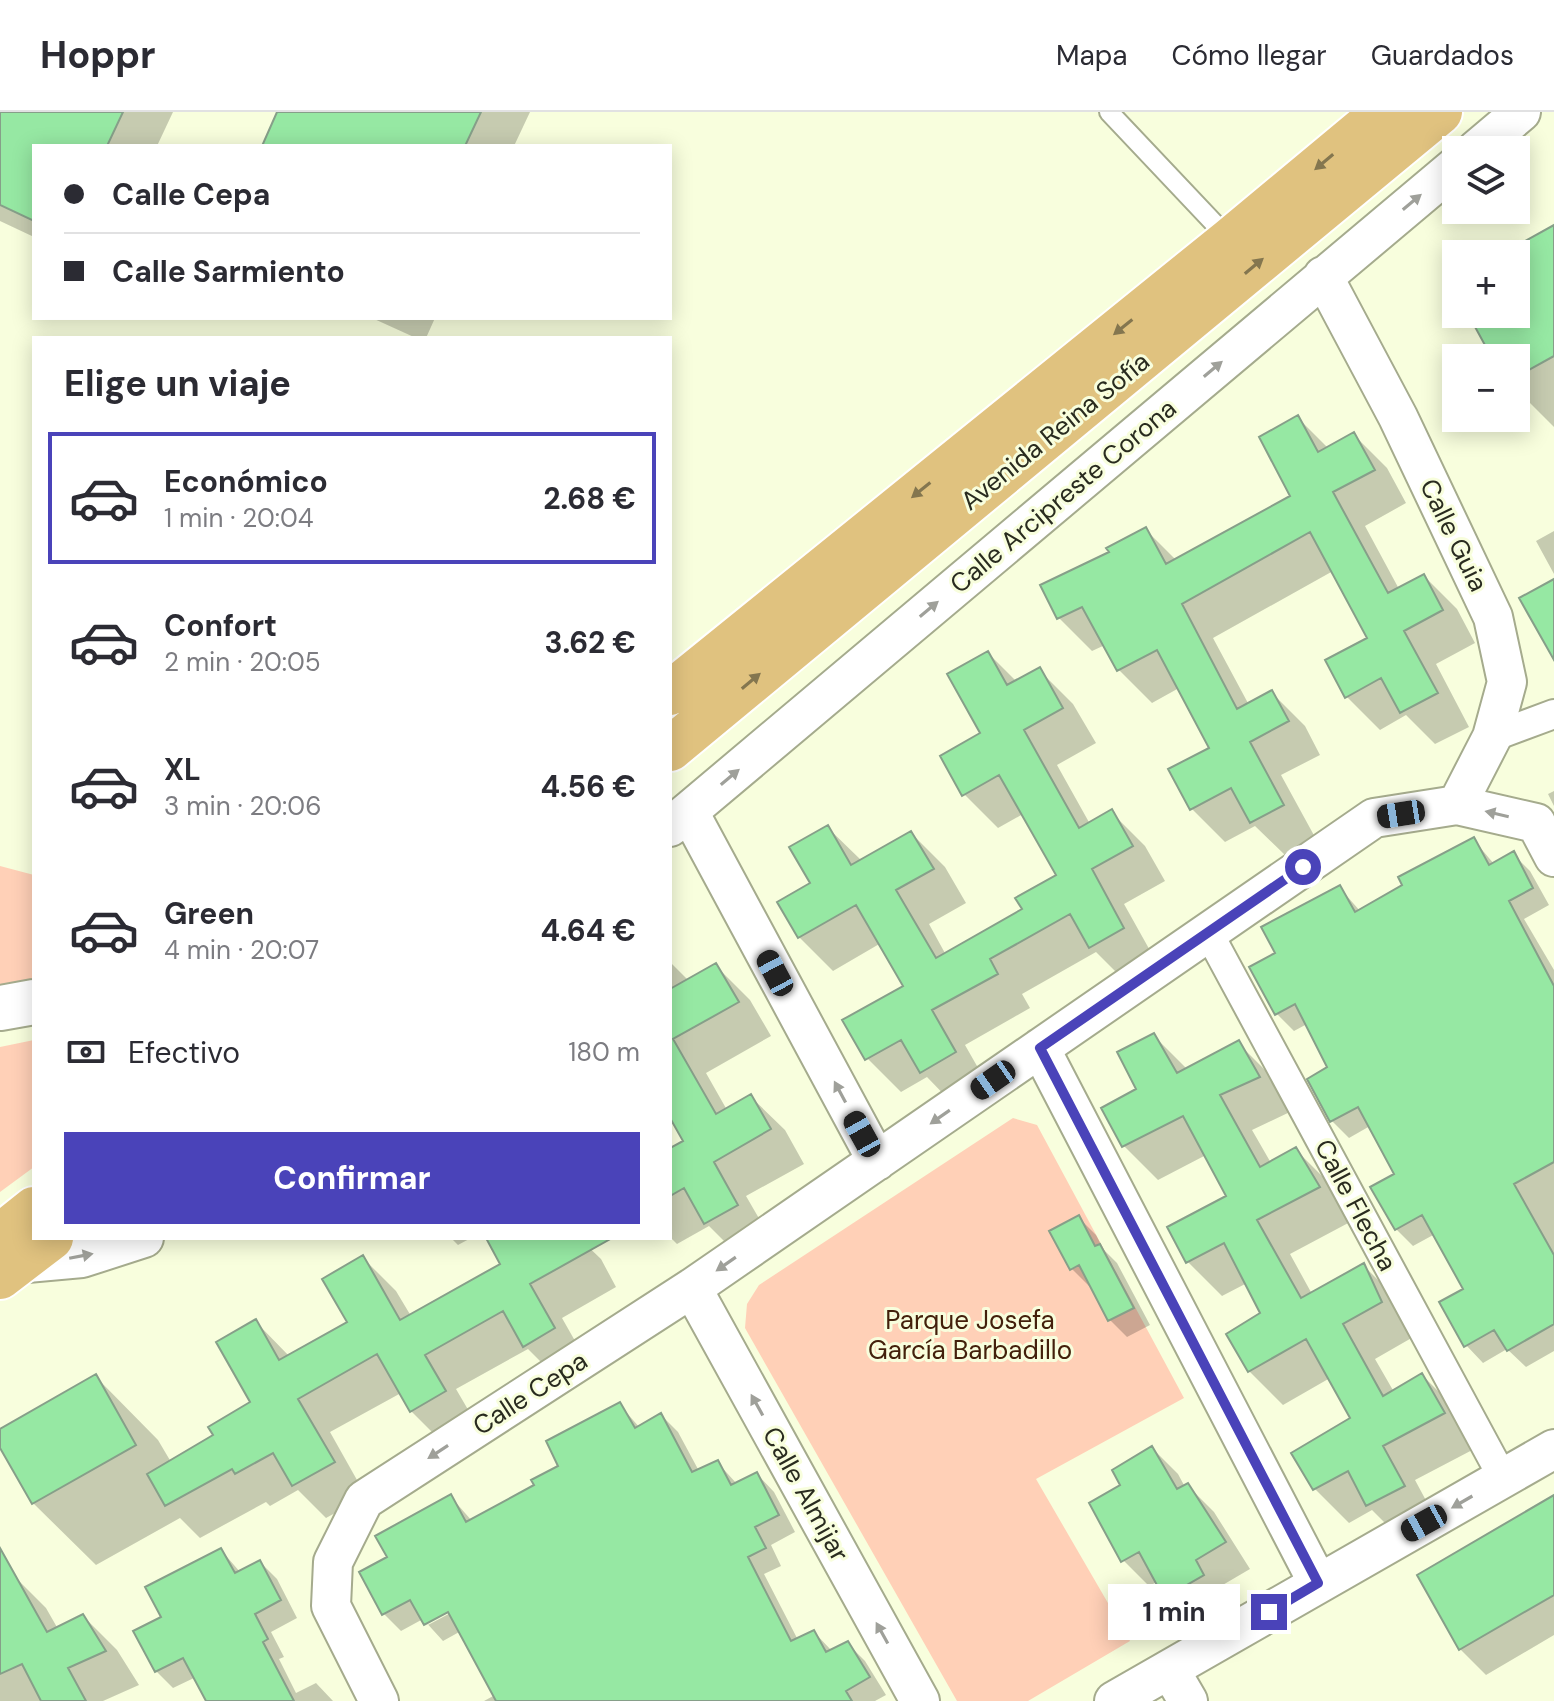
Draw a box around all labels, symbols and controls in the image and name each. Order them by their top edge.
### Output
text: Hoppr [40,30,156,80]
text: Mapa [1056,37,1127,74]
text: Cómo llegar [1171,37,1327,74]
text: Guardados [1371,37,1514,74]
map controls [1442,136,1530,432]
button: layers [1442,136,1530,224]
one-way arrow [1315,153,1335,170]
text: Calle Cepa [112,175,270,214]
one-way arrow [1402,194,1422,211]
button: + [1442,240,1530,328]
text: Calle Sarmiento [112,252,345,291]
one-way arrow [1243,258,1263,275]
one-way arrow [1113,318,1133,334]
street label: Avenida Reina Sofía [954,344,1156,518]
button: − [1442,344,1530,432]
text: Elige un viaje [64,360,291,407]
one-way arrow [1203,361,1223,378]
street label: Calle Arcipreste Corona [943,391,1183,601]
icon: car [68,462,140,534]
text: Económico [164,462,328,501]
street label: Calle Guia [1412,473,1496,597]
text: 2.68 € [543,479,636,518]
one-way arrow [911,481,931,498]
text: 1 min · 20:04 [164,501,314,535]
one-way arrow [919,601,939,618]
icon: car [68,606,140,678]
text: Confort [164,606,277,645]
text: 3.62 € [544,623,636,662]
text: 2 min · 20:05 [164,645,321,679]
one-way arrow [741,673,761,690]
icon: car [68,750,140,822]
text: XL [164,750,201,789]
text: 4.56 € [541,767,636,806]
one-way arrow [720,769,740,786]
text: 3 min · 20:06 [164,789,321,823]
car [1375,798,1427,830]
one-way arrow [1484,807,1509,820]
route start [1285,849,1321,885]
icon: car [68,894,140,966]
text: Green [164,894,254,933]
text: 4.64 € [541,911,636,950]
text: 4 min · 20:07 [164,933,319,967]
car [753,946,797,1000]
icon: cash [64,1030,108,1074]
text: Efectivo [128,1033,240,1072]
text: 180 m [568,1035,640,1069]
car [966,1056,1020,1104]
one-way arrow [833,1081,847,1103]
car [840,1107,884,1161]
one-way arrow [930,1109,951,1124]
button: Confirmar [64,1132,640,1224]
street label: Calle Flecha [1307,1133,1405,1277]
one-way arrow [69,1249,94,1262]
one-way arrow [716,1256,737,1271]
park label: Parque Josefa García Barbadillo [868,1303,1072,1367]
street label: Calle Cepa [466,1343,594,1443]
one-way arrow [750,1394,764,1416]
street label: Calle Almijar [755,1421,857,1567]
one-way arrow [427,1444,449,1459]
one-way arrow [1451,1495,1473,1509]
car [1397,1501,1451,1545]
callout: 1 min [1109,1584,1241,1640]
route end [1251,1594,1287,1630]
text: 1 min [1142,1595,1206,1629]
one-way arrow [875,1621,889,1644]

